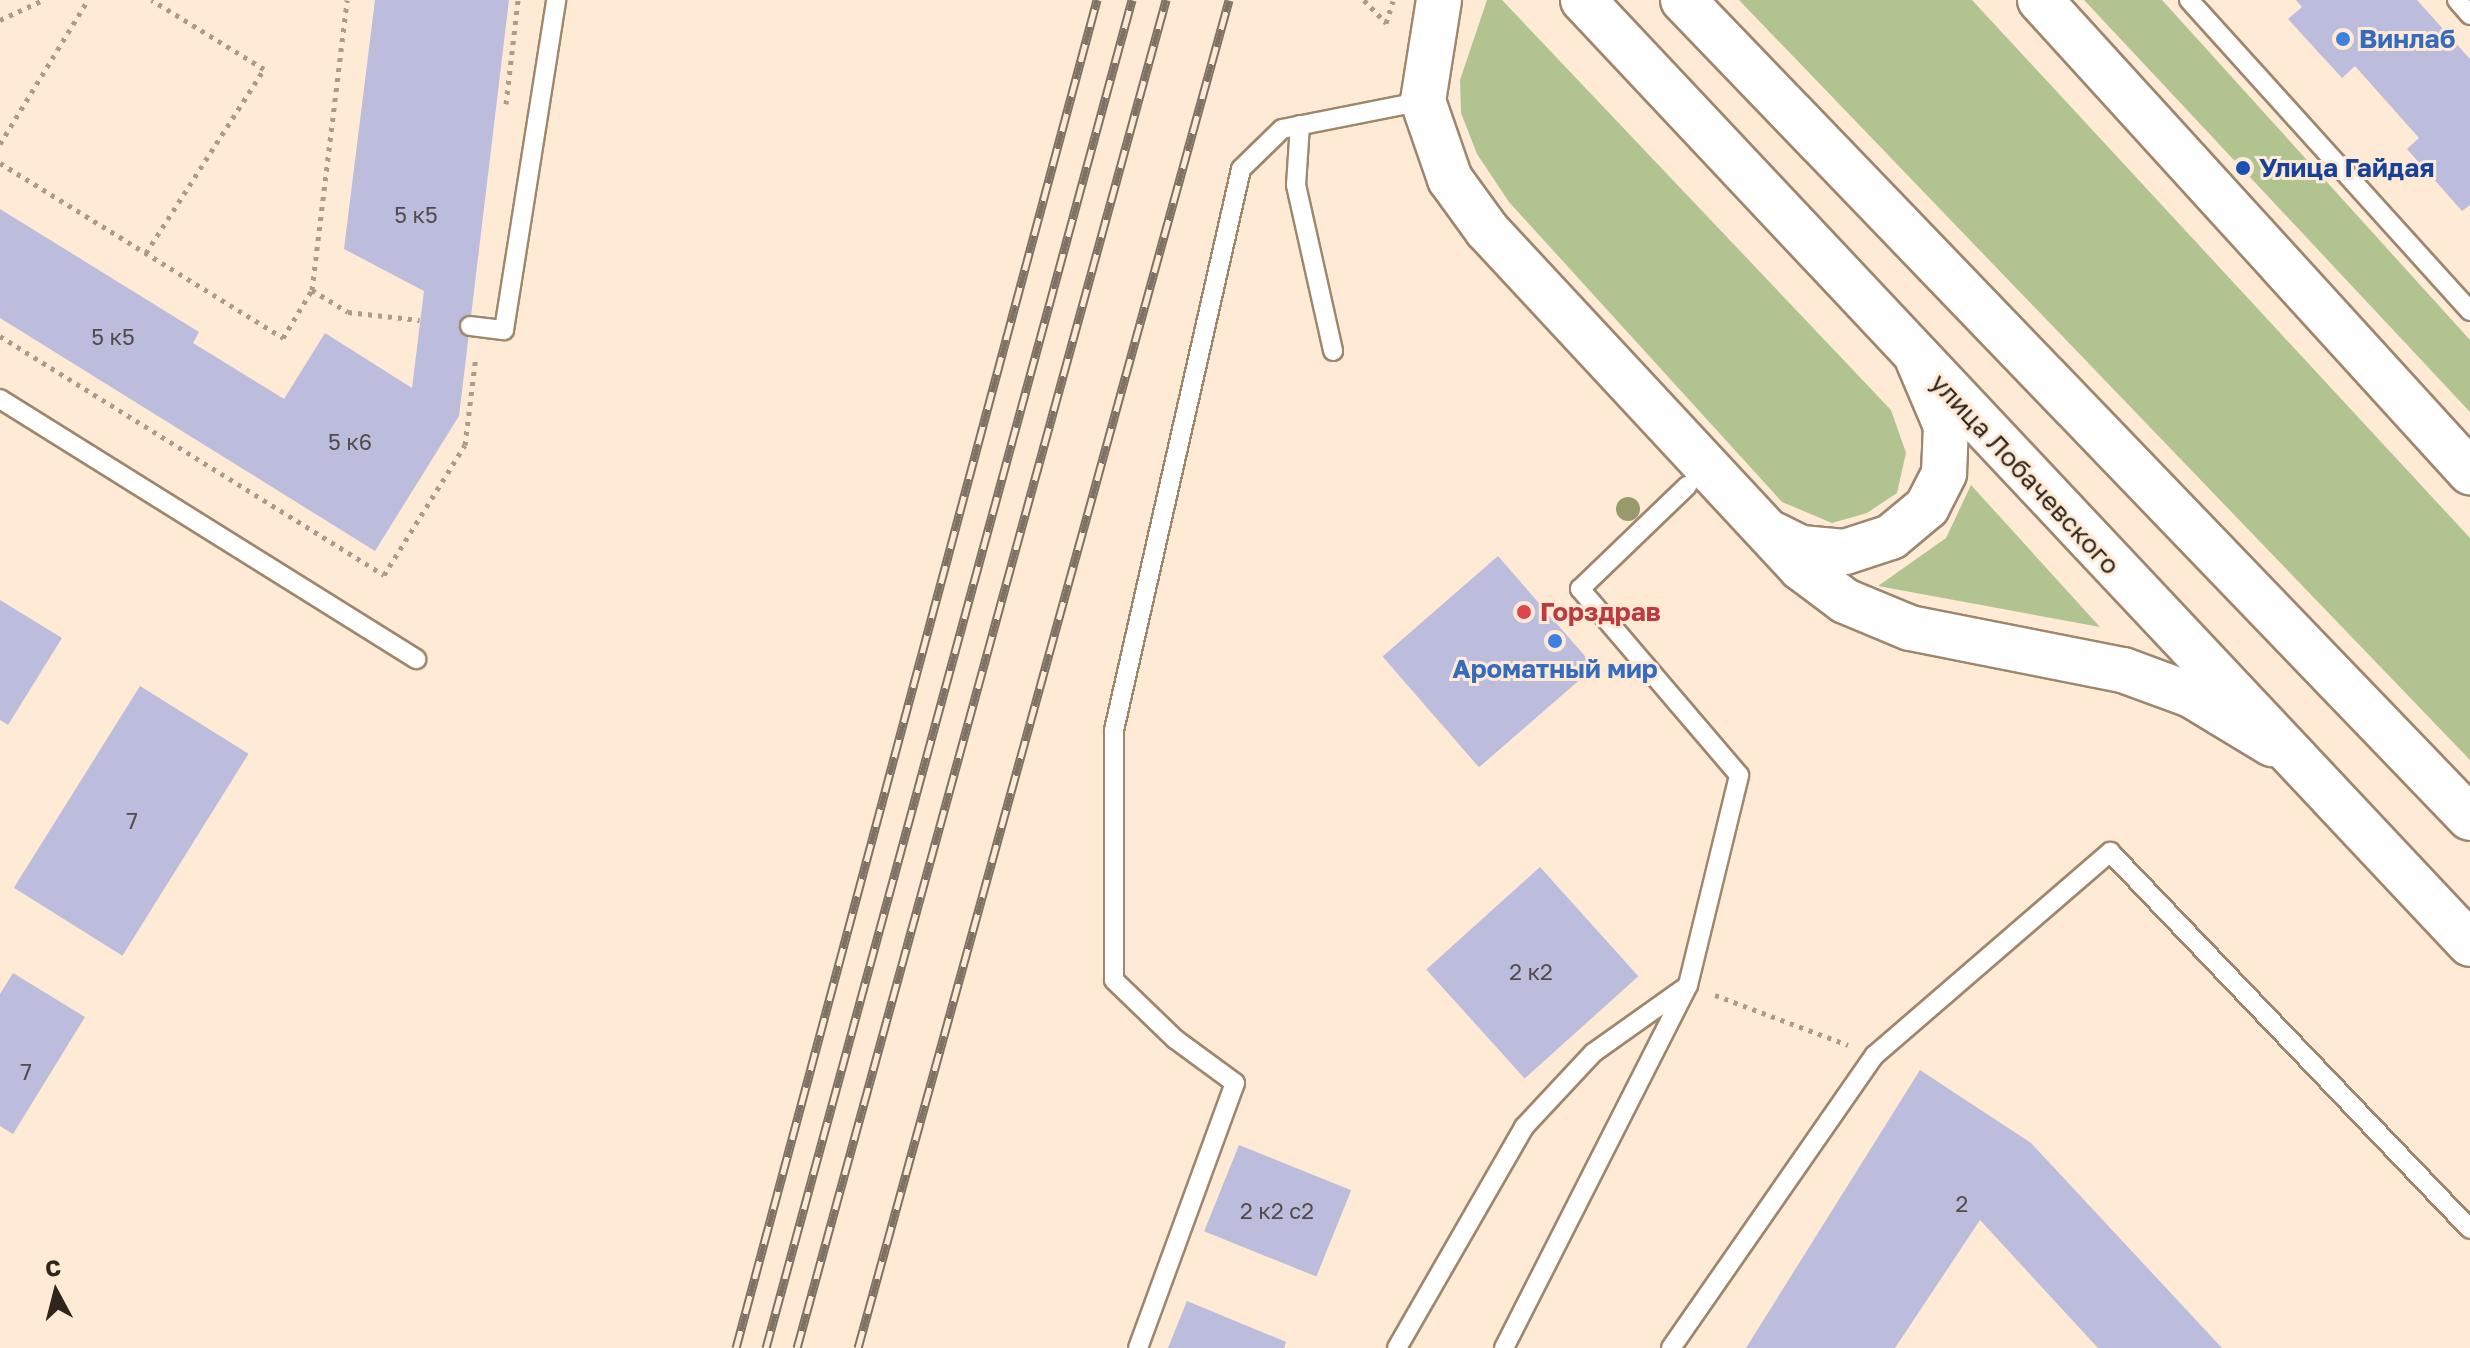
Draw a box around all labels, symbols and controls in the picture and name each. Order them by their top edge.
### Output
place label: Винлаб [2359,23,2455,55]
marker: Винлаб [2334,30,2352,48]
place label: Улица Гайдая [2259,152,2434,184]
marker: Улица Гайдая [2234,159,2252,177]
house number: 5 к5 [394,202,438,228]
house number: 5 к5 [91,324,135,350]
street label: улица Лобачевского [1924,367,2126,581]
house number: 5 к6 [328,429,372,455]
place label: Горздрав [1540,596,1661,628]
marker: Горздрав [1515,603,1533,621]
marker: Ароматный мир [1546,632,1564,650]
place label: Ароматный мир [1452,653,1658,685]
house number: 7 [126,808,138,834]
house number: 2 к2 [1509,959,1553,985]
house number: 7 [20,1059,32,1085]
house number: 2 [1956,1191,1968,1217]
house number: 2 к2 с2 [1240,1198,1314,1224]
north arrow [16,1252,96,1332]
text: С [44,1253,62,1282]

